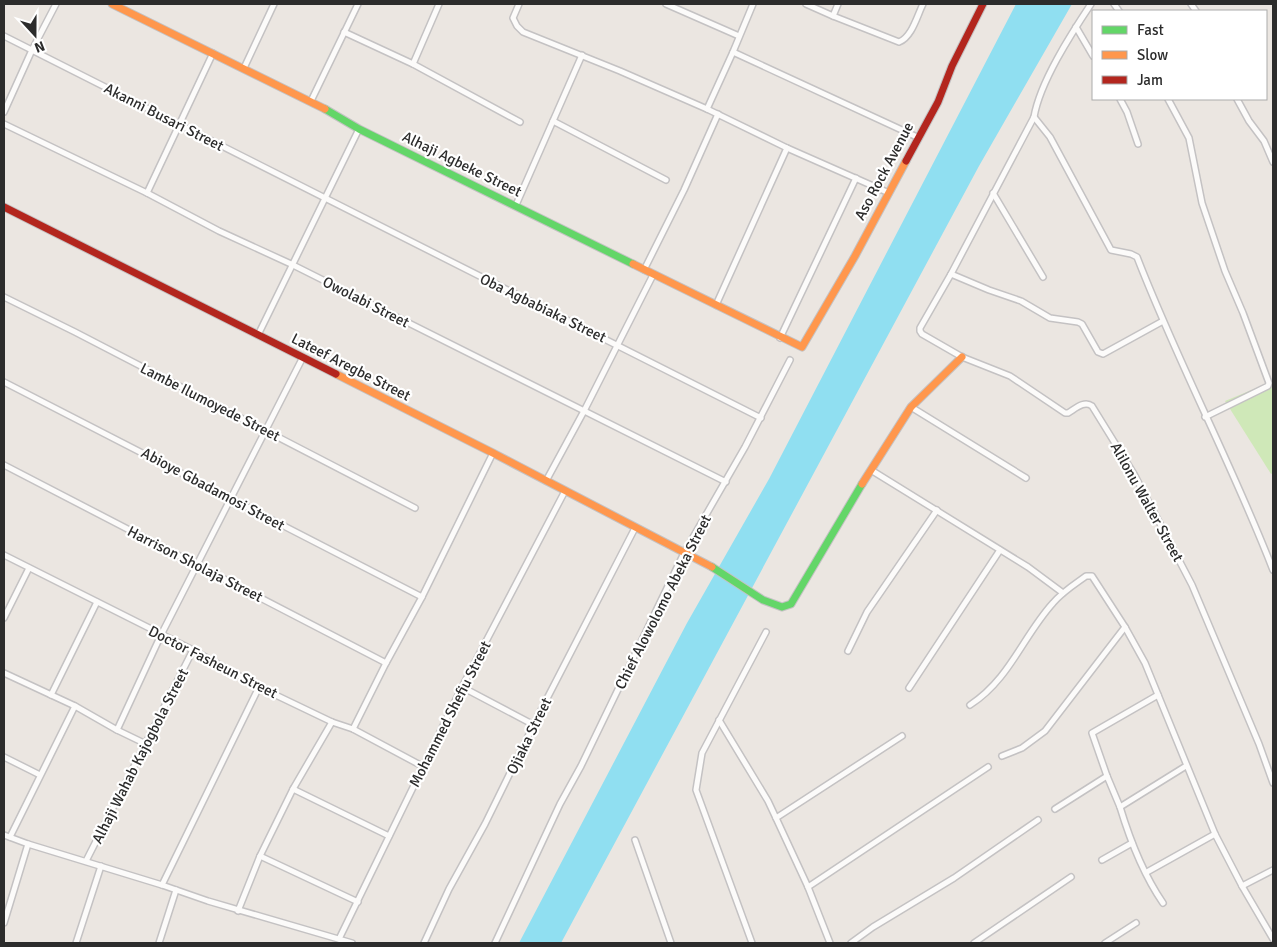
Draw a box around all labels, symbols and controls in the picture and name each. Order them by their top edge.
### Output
north arrow [10,10,60,60]
legend [1092,10,1267,100]
text: Fast [1137,21,1164,39]
text: N [32,37,47,56]
text: Slow [1137,46,1168,64]
text: Jam [1137,71,1163,89]
street label: Akanni Busari Street [101,79,227,155]
street label: Aso Rock Avenue [851,119,917,223]
street label: Alhaji Agbeke Street [399,127,525,201]
street label: Oba Agbabiaka Street [477,270,609,346]
street label: Owolabi Street [320,272,412,332]
street label: Lateef Aregbe Street [288,329,414,405]
street label: Lambe Ilumoyede Street [137,359,283,445]
street label: Alilonu Walter Street [1107,439,1187,565]
street label: Abioye Gbadamosi Street [138,444,288,534]
street label: Chief Alowolomo Abeka Street [611,512,715,692]
street label: Harrison Sholaja Street [124,522,266,606]
street label: Doctor Fasheun Street [146,622,280,702]
street label: Mohammed Shefiu Street [405,638,495,790]
street label: Alhaji Wahab Kajogbola Street [88,665,192,847]
street label: Ojiaka Street [503,695,555,777]

